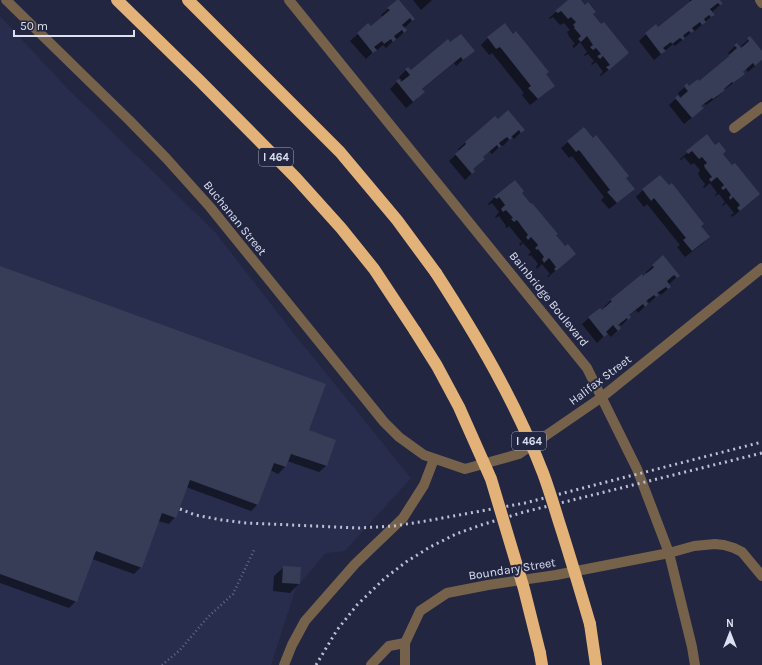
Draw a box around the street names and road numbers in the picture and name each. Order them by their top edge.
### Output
road number: I 464 [259,148,293,166]
street label: Buchanan Street [201,178,270,258]
street label: Bainbridge Boulevard [507,249,591,349]
street label: Halifax Street [566,352,634,408]
road number: I 464 [512,432,546,450]
street label: Boundary Street [467,555,557,583]

